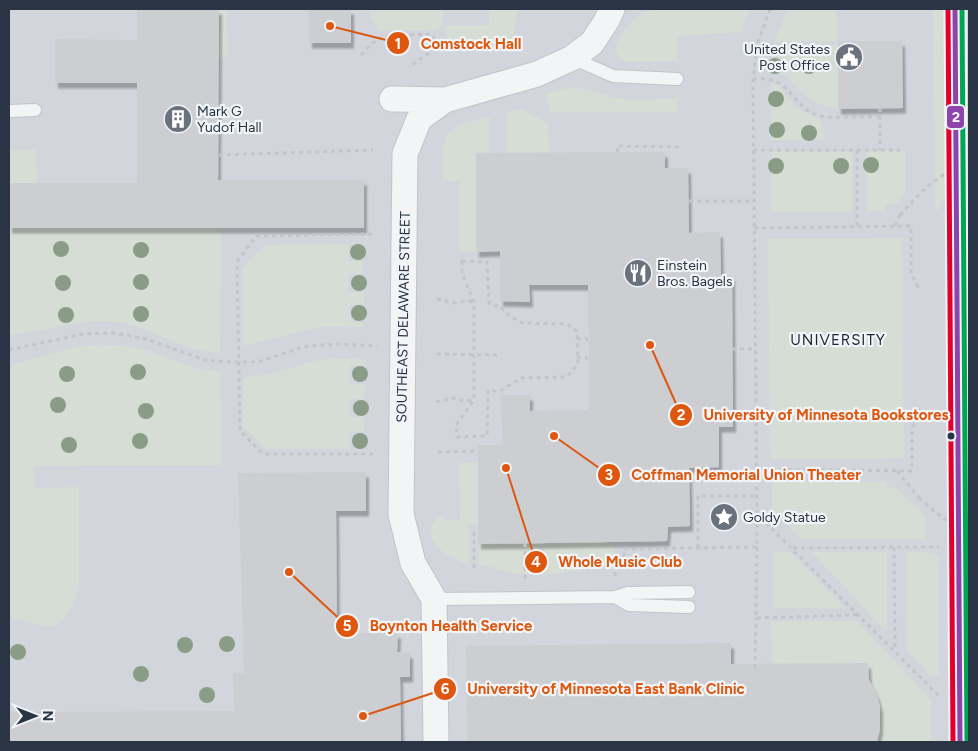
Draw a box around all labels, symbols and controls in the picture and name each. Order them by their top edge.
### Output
callout: Comstock Hall [386,28,531,58]
text: 1 [395,35,401,53]
text: Comstock Hall [421,35,521,53]
place label: United States Post Office [744,41,830,74]
public building icon: United States Post Office [834,42,864,72]
place label: Mark G Yudof Hall [197,103,262,136]
building icon: Mark G Yudof Hall [163,104,193,134]
line badge: 2 [946,105,965,129]
text: 2 [952,109,960,126]
street label: SOUTHEAST DELAWARE STREET [393,211,414,423]
place label: Einstein Bros. Bagels [657,257,732,290]
restaurant icon: Einstein Bros. Bagels [623,258,653,288]
district label: UNIVERSITY [790,331,886,349]
callout: University of Minnesota Bookstores [668,400,958,430]
text: 2 [677,406,686,424]
text: University of Minnesota Bookstores [703,406,949,424]
unlabelled marker [946,431,956,441]
callout: Coffman Memorial Union Theater [596,460,871,490]
text: 3 [605,466,613,484]
text: Coffman Memorial Union Theater [631,466,861,484]
place icon: Goldy Statue [709,502,739,532]
place label: Goldy Statue [743,509,826,526]
callout: Whole Music Club [523,547,692,577]
text: 4 [531,553,541,571]
text: Whole Music Club [558,553,682,571]
callout: Boynton Health Service [335,611,542,641]
text: 5 [343,617,352,635]
text: Boynton Health Service [370,617,533,635]
callout: University of Minnesota East Bank Clinic [432,674,755,704]
text: 6 [441,680,450,698]
text: University of Minnesota East Bank Clinic [467,680,745,698]
north arrow [10,691,60,741]
text: N [39,711,56,721]

